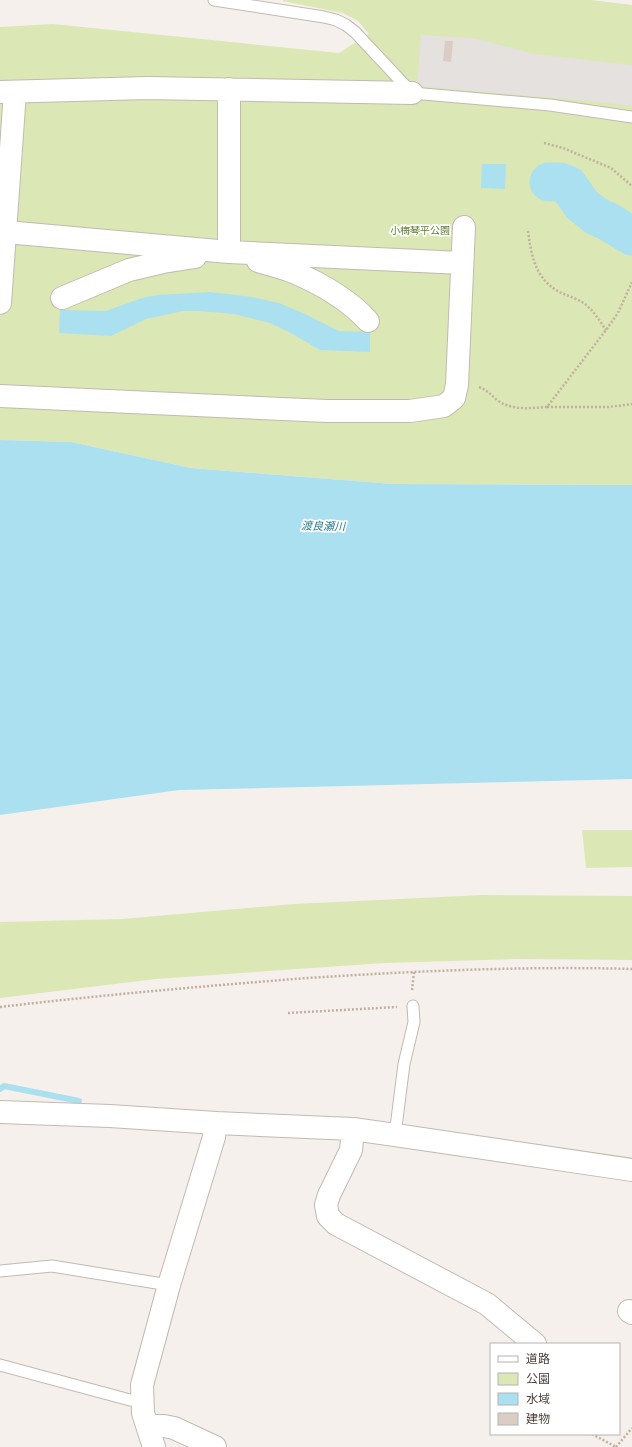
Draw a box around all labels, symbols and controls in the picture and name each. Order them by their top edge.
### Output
park label: 小梅琴平公園 [390,225,450,237]
water label: 渡良瀬川 [301,520,346,533]
legend [490,1343,620,1435]
text: 道路 [526,1352,550,1366]
text: 公園 [526,1372,550,1386]
text: 水域 [526,1392,550,1406]
text: 建物 [526,1412,550,1426]

